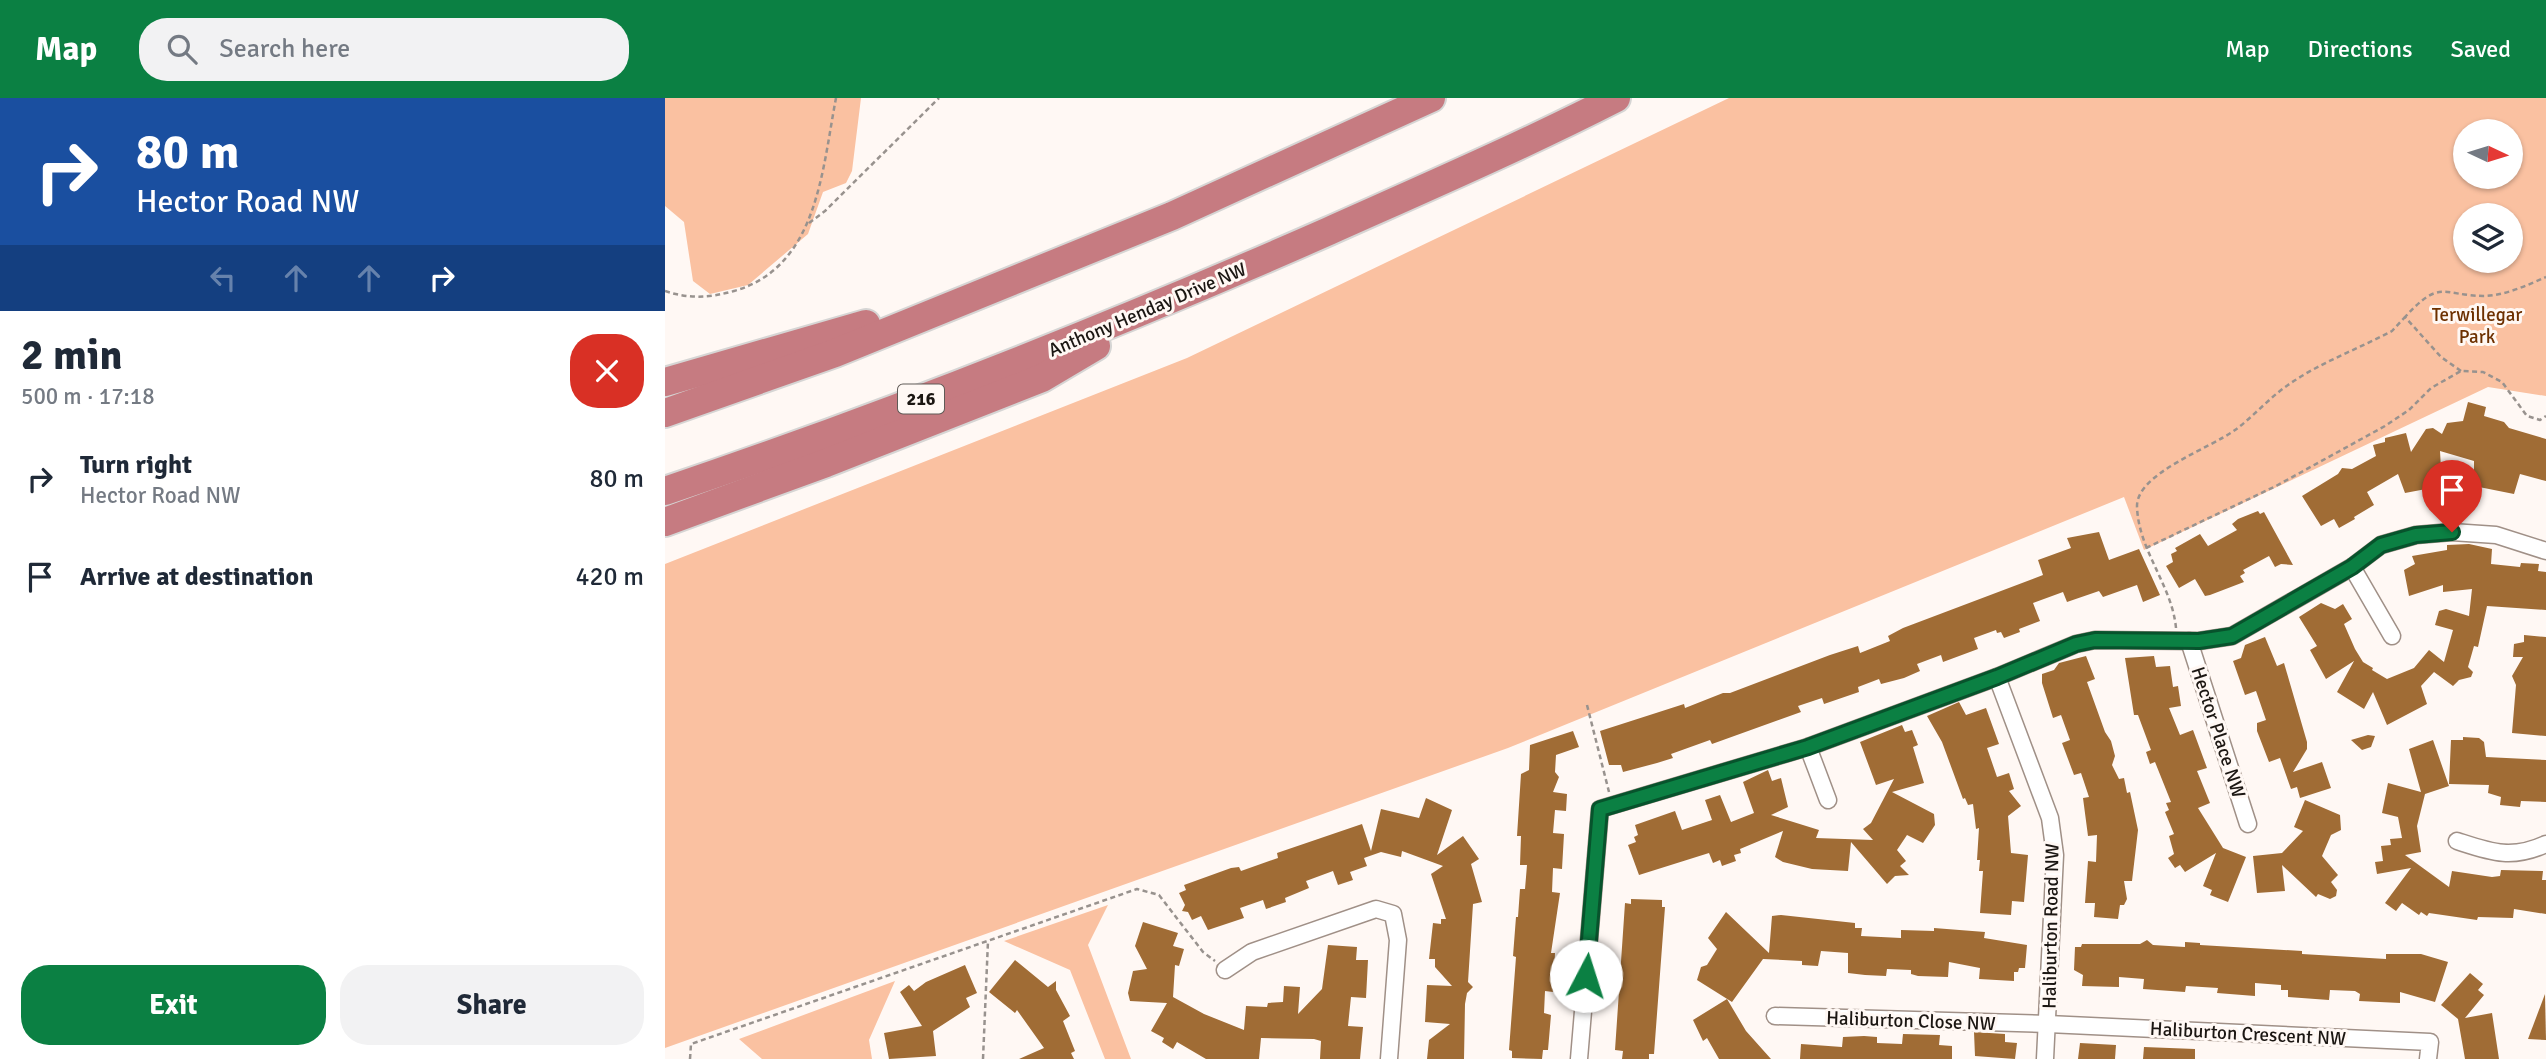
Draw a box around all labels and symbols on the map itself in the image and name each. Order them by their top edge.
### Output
north arrow [2453,119,2523,189]
street label: Anthony Henday Drive NW [1045,257,1250,363]
park label: Terwillegar Park [2432,303,2522,349]
road number: 216 [898,384,944,414]
pin [2422,460,2482,532]
street label: Hector Place NW [2186,664,2251,801]
street label: Haliburton Road NW [2038,843,2064,1009]
position arrow [1549,939,1623,1013]
street label: Haliburton Close NW [1826,1006,1996,1036]
street label: Haliburton Crescent NW [2149,1017,2347,1051]

